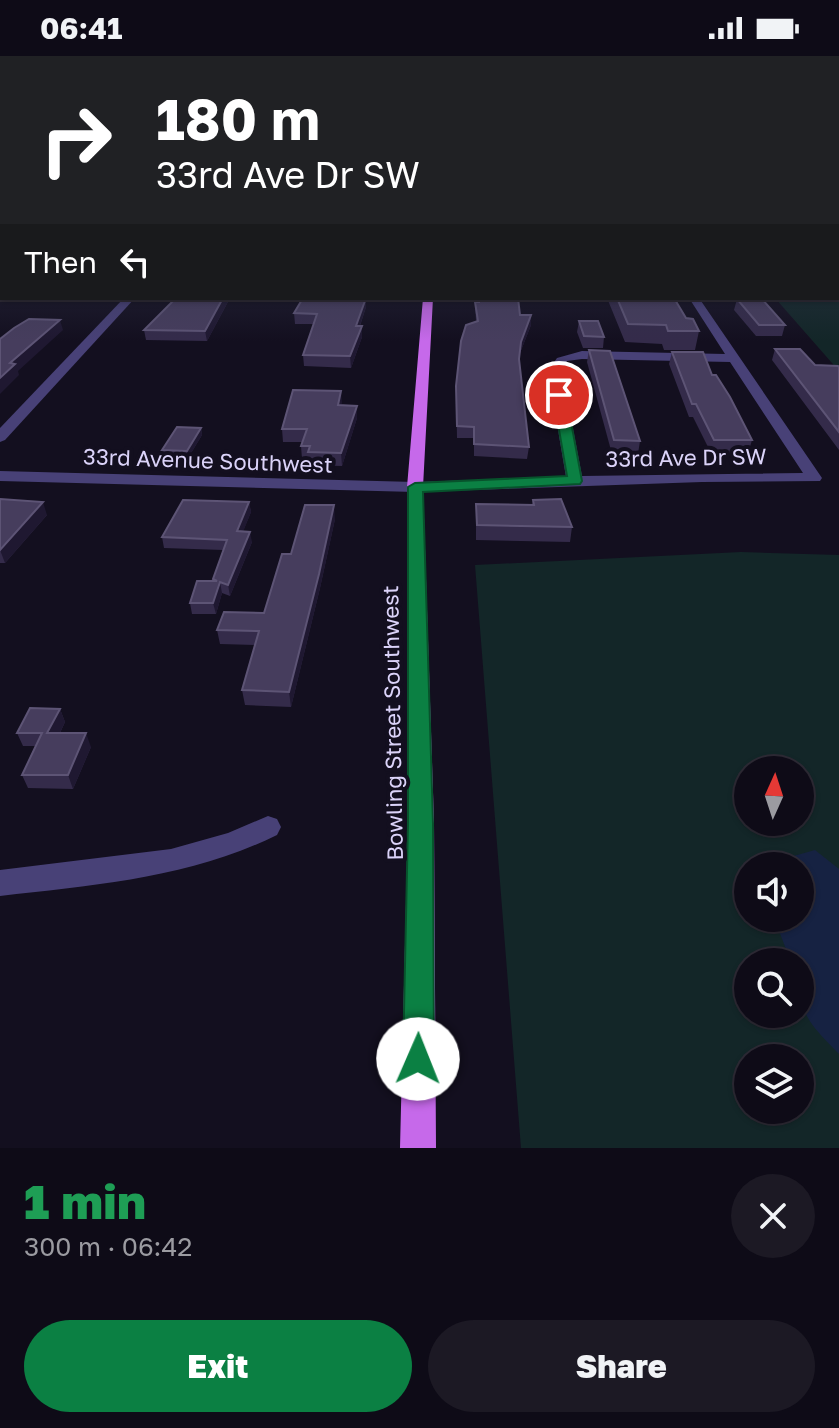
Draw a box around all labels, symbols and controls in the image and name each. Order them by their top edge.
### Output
text: 06:41 [40,10,122,46]
text: 180 m [156,85,320,152]
icon: right [24,88,128,192]
text: 33rd Ave Dr SW [156,153,420,196]
icon: left [113,240,157,284]
text: Then [24,244,97,280]
pin [525,361,593,429]
icon: arrive [537,373,581,417]
street label: 33rd Avenue Southwest [83,442,333,478]
street label: 33rd Ave Dr SW [605,442,767,472]
street label: Bowling Street Southwest [376,585,408,861]
north arrow [734,756,814,836]
map controls [734,756,814,1124]
button: sound [734,852,814,932]
button: search [734,948,814,1028]
position arrow [376,1017,460,1101]
button: layers [734,1044,814,1124]
text: 1 min [24,1172,146,1230]
button: close [731,1174,815,1258]
text: 300 m · 06:42 [24,1231,192,1262]
button: Exit [24,1320,412,1412]
button: Share [428,1320,815,1412]

